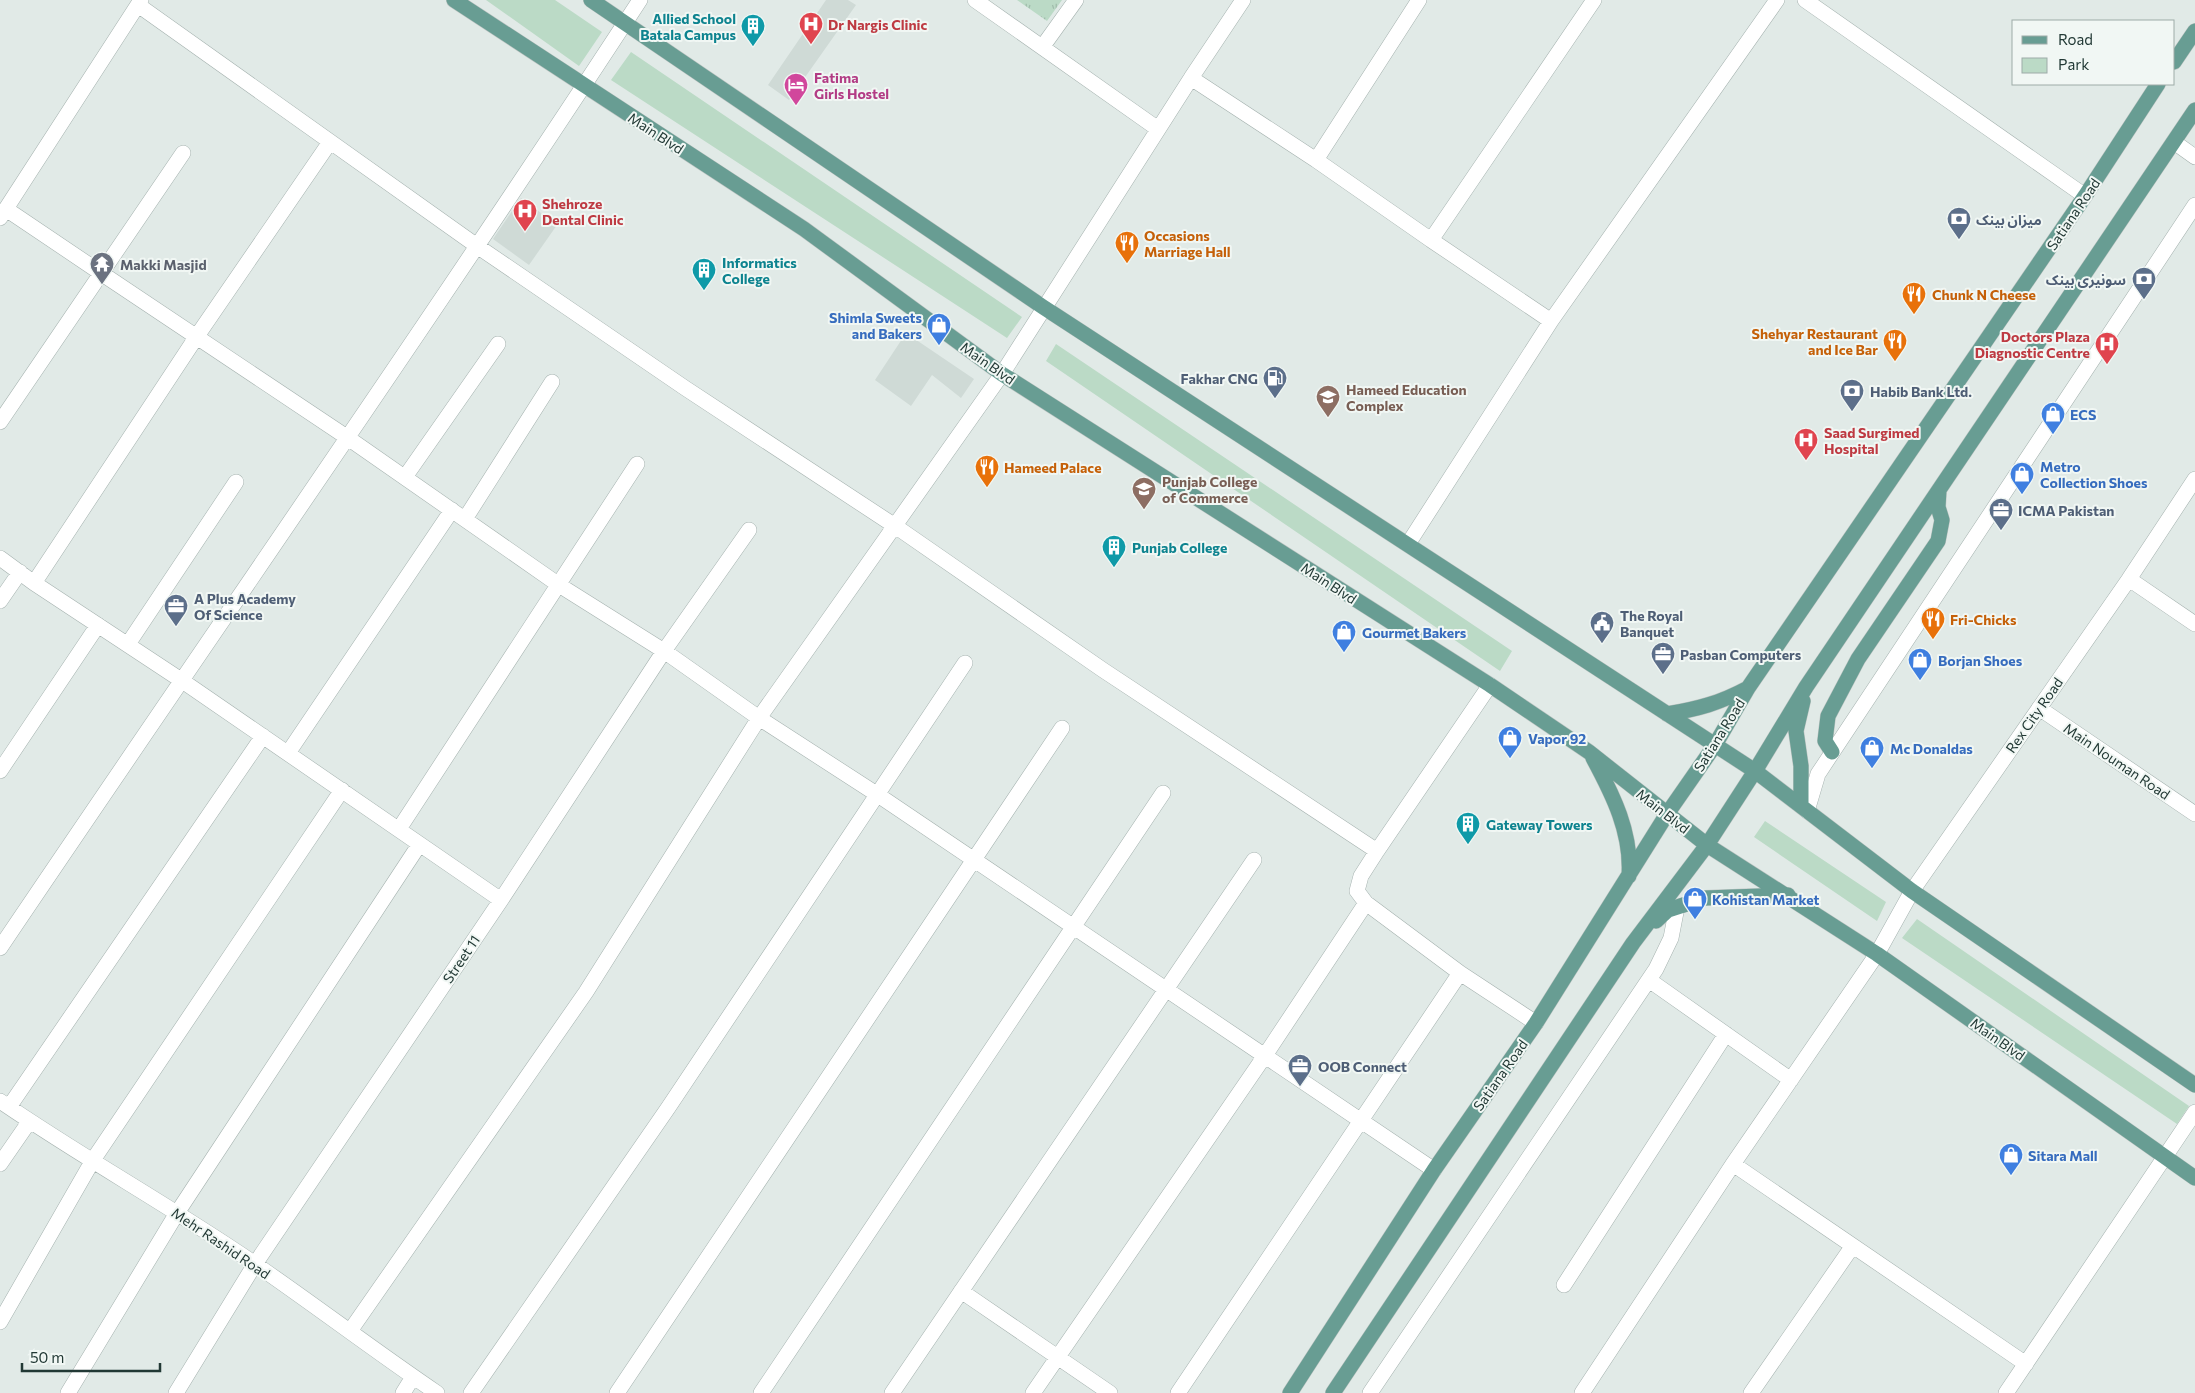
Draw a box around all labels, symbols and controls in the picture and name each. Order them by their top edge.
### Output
place label: Allied School Batala Campus [640,10,736,43]
hospital icon: Dr Nargis Clinic [798,11,824,45]
building icon: Allied School Batala Campus [740,13,766,47]
place label: Dr Nargis Clinic [828,16,927,33]
legend [2012,20,2175,85]
text: Road [2058,30,2093,48]
text: Park [2058,55,2089,73]
place label: Fatima Girls Hostel [814,69,889,102]
hotel icon: Fatima Girls Hostel [783,72,809,106]
street label: Main Blvd [625,109,687,157]
street label: Satiana Road [2043,175,2103,253]
place label: Shehroze Dental Clinic [542,195,624,228]
hospital icon: Shehroze Dental Clinic [512,198,538,232]
bank icon: میزان بینک [1946,206,1972,240]
place label: میزان بینک [1976,211,2042,229]
place label: Occasions Marriage Hall [1144,227,1231,260]
restaurant icon: Occasions Marriage Hall [1114,230,1140,264]
temple icon: Makki Masjid [89,251,115,285]
place label: Informatics College [722,254,797,287]
place label: Makki Masjid [120,256,207,273]
building icon: Informatics College [691,257,717,291]
bank icon: سونیری بینک [2131,266,2157,300]
place label: سونیری بینک [2046,271,2126,289]
restaurant icon: Chunk N Cheese [1901,281,1927,315]
place label: Chunk N Cheese [1932,286,2036,303]
place label: Shimla Sweets and Bakers [829,309,922,342]
shop icon: Shimla Sweets and Bakers [926,312,952,346]
place label: Shehyar Restaurant and Ice Bar [1752,325,1878,358]
restaurant icon: Shehyar Restaurant and Ice Bar [1882,328,1908,362]
place label: Doctors Plaza Diagnostic Centre [1975,328,2090,361]
hospital icon: Doctors Plaza Diagnostic Centre [2094,331,2120,365]
street label: Main Blvd [957,338,1019,388]
fuel station icon: Fakhar CNG [1262,365,1288,399]
place label: Fakhar CNG [1181,370,1258,387]
bank icon: Habib Bank Ltd. [1839,378,1865,412]
place label: Hameed Education Complex [1346,381,1467,414]
place label: Habib Bank Ltd. [1870,383,1972,400]
school or university icon: Hameed Education Complex [1315,384,1341,418]
shop icon: ECS [2040,401,2066,435]
place label: ECS [2070,406,2096,423]
place label: Saad Surgimed Hospital [1824,424,1920,457]
hospital icon: Saad Surgimed Hospital [1793,427,1819,461]
restaurant icon: Hameed Palace [974,454,1000,488]
place label: Metro Collection Shoes [2040,458,2148,491]
place label: Hameed Palace [1004,459,1102,476]
shop icon: Metro Collection Shoes [2009,461,2035,495]
place label: Punjab College of Commerce [1162,473,1257,506]
school or university icon: Punjab College of Commerce [1131,476,1157,510]
office icon: ICMA Pakistan [1988,497,2014,531]
place label: ICMA Pakistan [2018,502,2114,519]
building icon: Punjab College [1101,534,1127,568]
place label: Punjab College [1132,539,1227,556]
street label: Main Blvd [1298,559,1360,607]
place label: A Plus Academy Of Science [194,590,296,623]
office icon: A Plus Academy Of Science [163,593,189,627]
restaurant icon: Fri-Chicks [1920,606,1946,640]
place label: The Royal Banquet [1620,607,1683,640]
public building icon: The Royal Banquet [1589,610,1615,644]
place label: Fri-Chicks [1950,611,2017,628]
shop icon: Gourmet Bakers [1331,619,1357,653]
place label: Gourmet Bakers [1362,624,1467,641]
office icon: Pasban Computers [1650,641,1676,675]
place label: Pasban Computers [1680,646,1802,663]
shop icon: Borjan Shoes [1907,647,1933,681]
place label: Borjan Shoes [1938,652,2023,669]
street label: Rex City Road [2002,674,2066,756]
street label: Satiana Road [1690,695,1748,775]
street label: Main Nouman Road [2061,719,2173,803]
shop icon: Vapor 92 [1497,725,1523,759]
place label: Vapor 92 [1528,730,1586,747]
shop icon: Mc Donaldas [1859,735,1885,769]
place label: Mc Donaldas [1890,740,1973,757]
street label: Main Blvd [1633,785,1693,837]
building icon: Gateway Towers [1455,811,1481,845]
place label: Gateway Towers [1486,816,1593,833]
shop icon: Kohistan Market [1682,886,1708,920]
place label: Kohistan Market [1712,891,1820,908]
street label: Street 11 [439,932,483,986]
street label: Main Blvd [1967,1014,2029,1064]
street label: Satiana Road [1469,1036,1531,1114]
office icon: OOB Connect [1287,1053,1313,1087]
place label: OOB Connect [1318,1058,1407,1075]
shop icon: Sitara Mall [1998,1142,2024,1176]
place label: Sitara Mall [2028,1147,2098,1164]
street label: Mehr Rashid Road [169,1204,273,1282]
scale bar [22,1340,160,1372]
text: 50 m [30,1348,64,1366]

